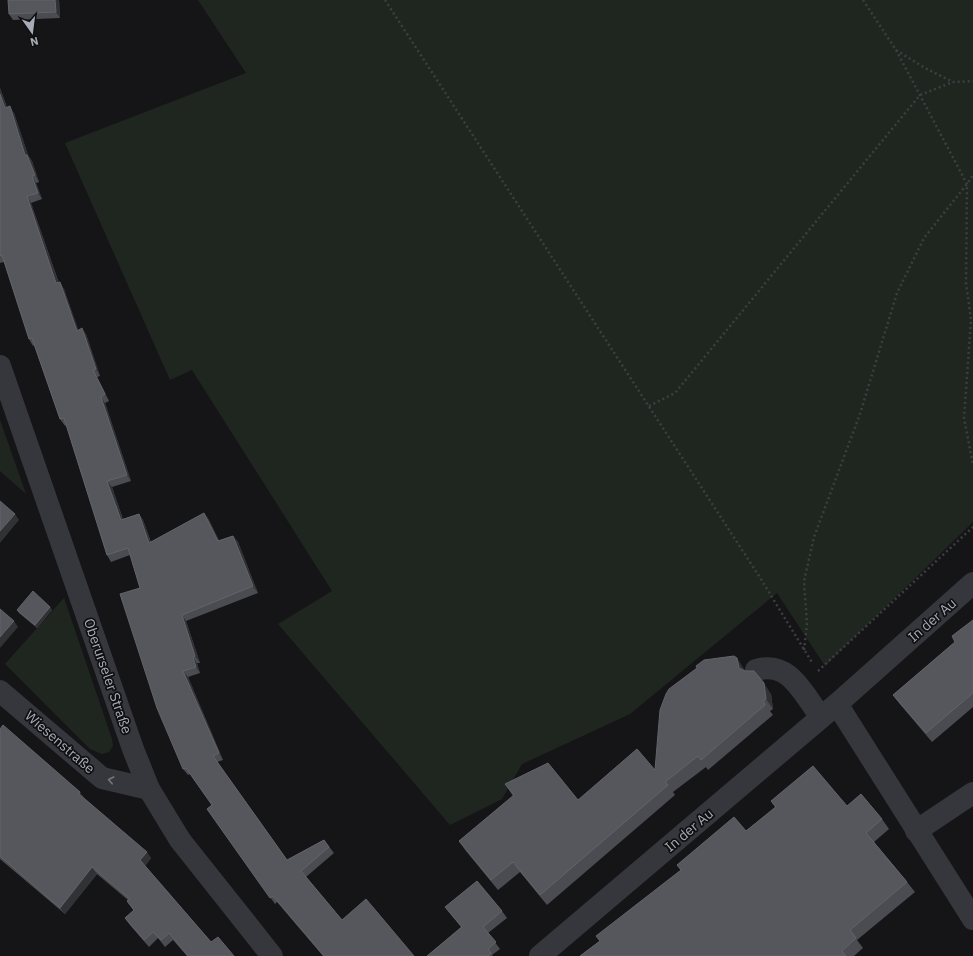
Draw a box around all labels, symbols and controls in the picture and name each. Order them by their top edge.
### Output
north arrow [12,12,52,52]
text: N [29,34,40,49]
street label: In der Au [904,594,960,646]
street label: Oberurseler Straße [80,616,136,736]
street label: Wiesenstraße [21,707,99,778]
one-way arrow [108,776,115,785]
street label: In der Au [661,804,717,856]

